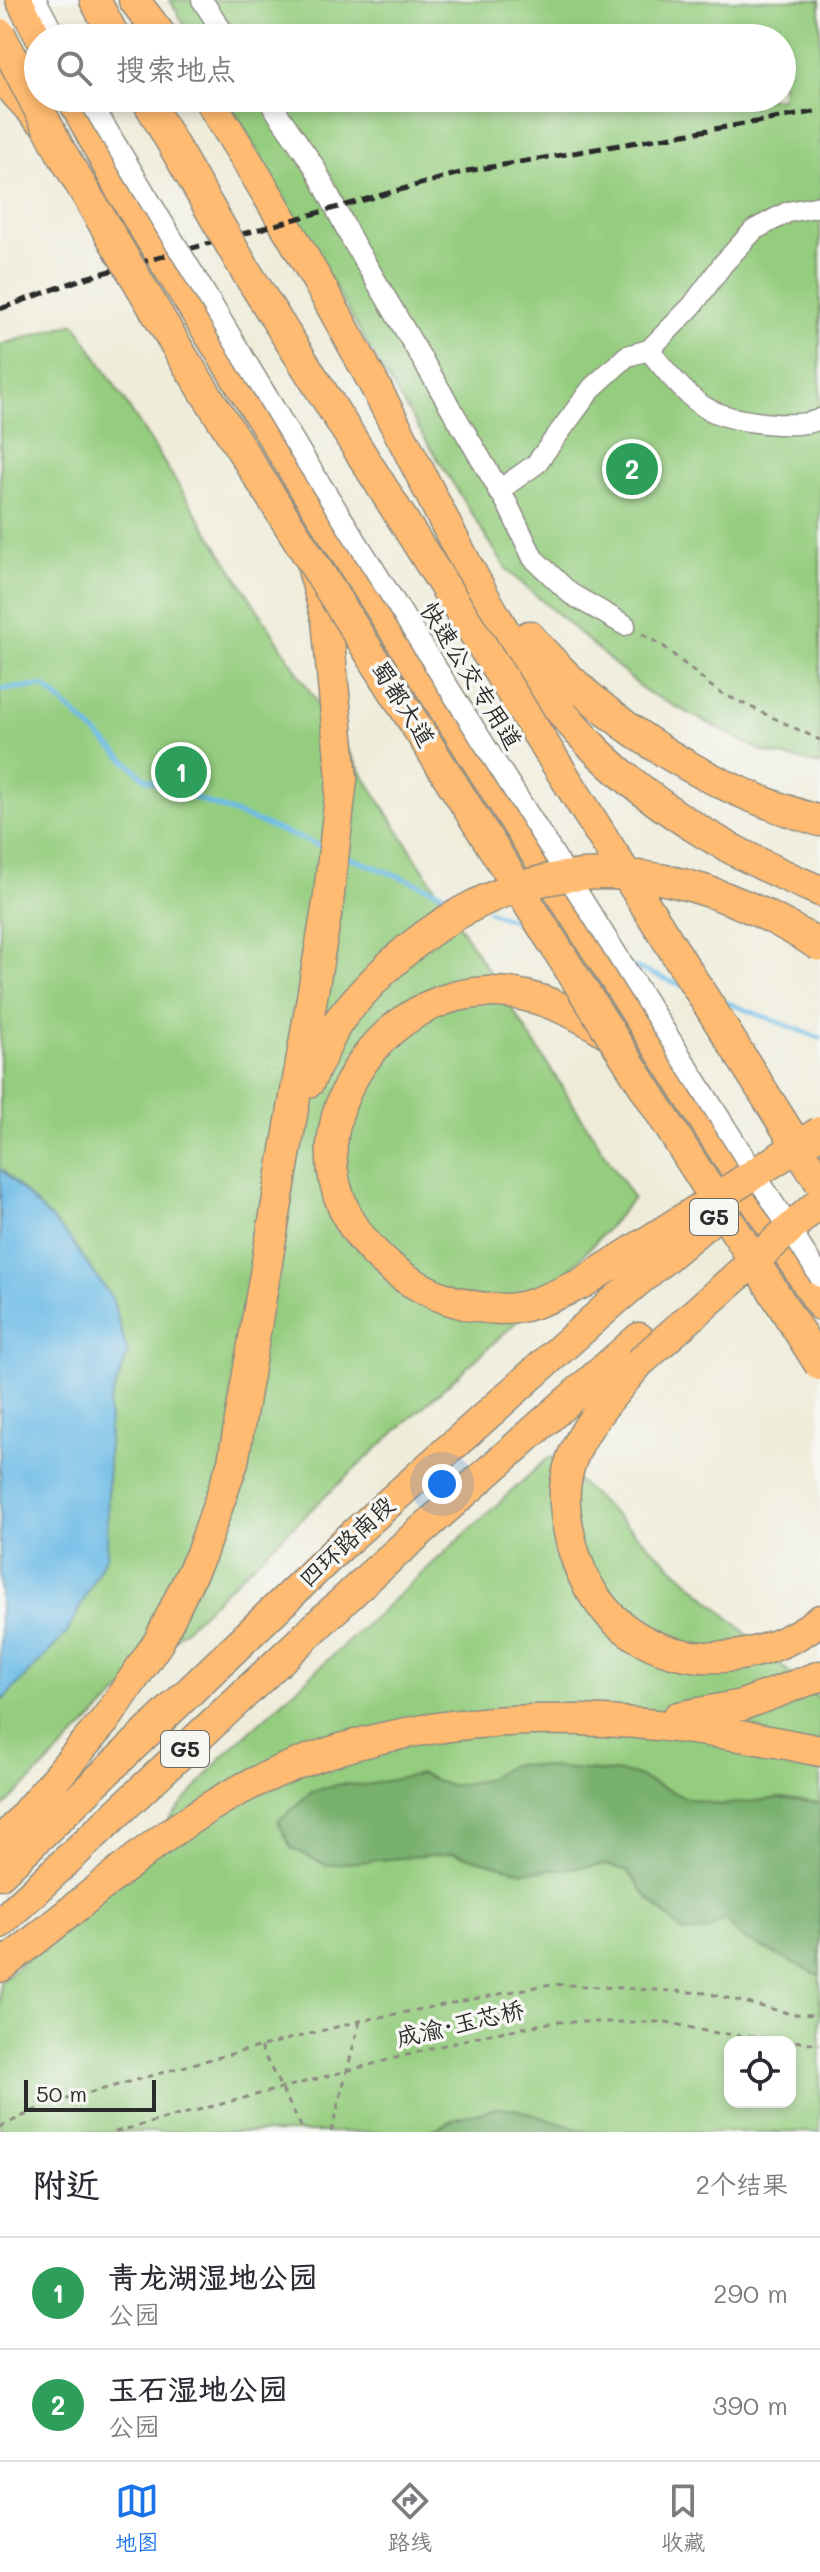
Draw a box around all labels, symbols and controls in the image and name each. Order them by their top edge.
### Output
search box [24,24,796,112]
icon: search [52,46,96,90]
text: 搜索地点 [116,48,236,88]
pin: 2 [606,439,658,499]
street label: 快速公交专用道 [415,596,530,755]
street label: 蜀都大道 [366,654,443,752]
pin: 1 [155,742,207,802]
road number: G5 [690,1199,738,1235]
your location [422,1464,462,1504]
street label: 四环路南段 [292,1489,400,1593]
road number: G5 [161,1731,209,1767]
street label: 成渝·玉芯桥 [393,1993,527,2052]
map controls [724,2036,796,2108]
button: locate [724,2036,796,2108]
scale bar [24,2076,156,2112]
text: 50 m [36,2079,87,2108]
text: 附近 [32,2161,100,2206]
text: 2个结果 [696,2167,788,2201]
text: 青龙湖湿地公园 [108,2256,318,2296]
text: 1 [52,2276,64,2310]
text: 290 m [713,2276,788,2310]
text: 公园 [108,2297,160,2331]
text: 玉石湿地公园 [108,2368,288,2408]
text: 2 [51,2388,65,2422]
text: 390 m [712,2388,788,2422]
text: 公园 [108,2409,160,2443]
tab: 地图 [115,2479,159,2556]
tab: 路线 [388,2479,432,2556]
tab: 收藏 [661,2479,705,2556]

